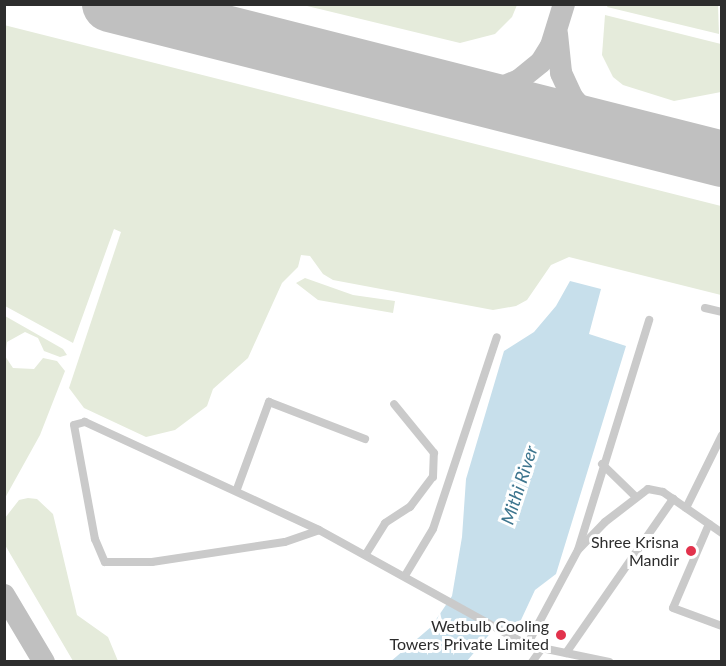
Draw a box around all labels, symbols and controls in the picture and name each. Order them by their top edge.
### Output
water label: Mithi River [496,443,542,527]
place label: Shree Krisna Mandir [591,532,679,570]
marker: Shree Krisna Mandir [684,544,698,558]
place label: Wetbulb Cooling Towers Private Limited [389,616,549,654]
marker: Wetbulb Cooling Towers Private Limited [554,628,568,642]

